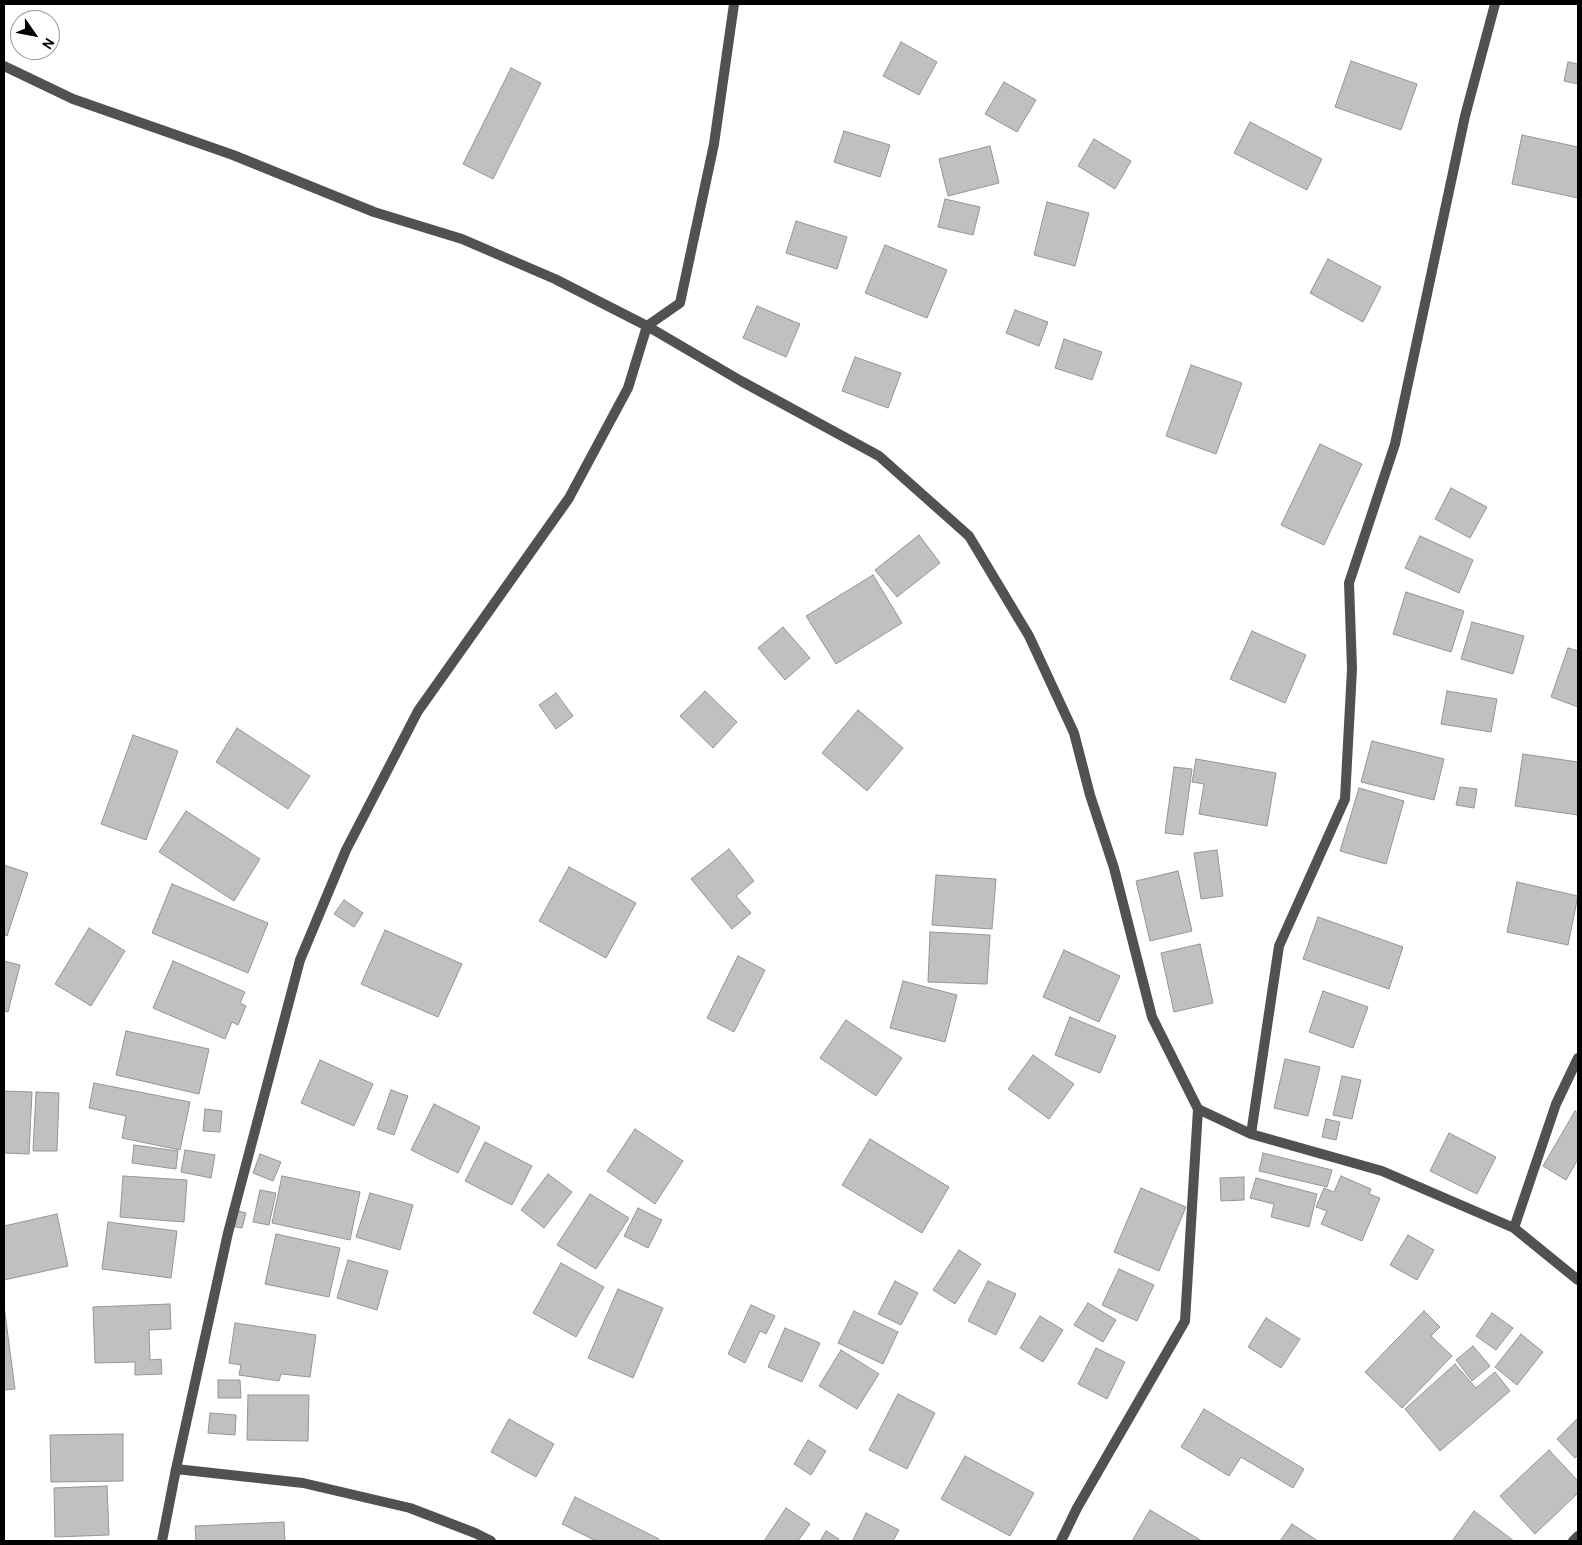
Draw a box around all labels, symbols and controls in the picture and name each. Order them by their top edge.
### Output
north arrow [10,10,60,60]
text: N [37,34,57,52]

